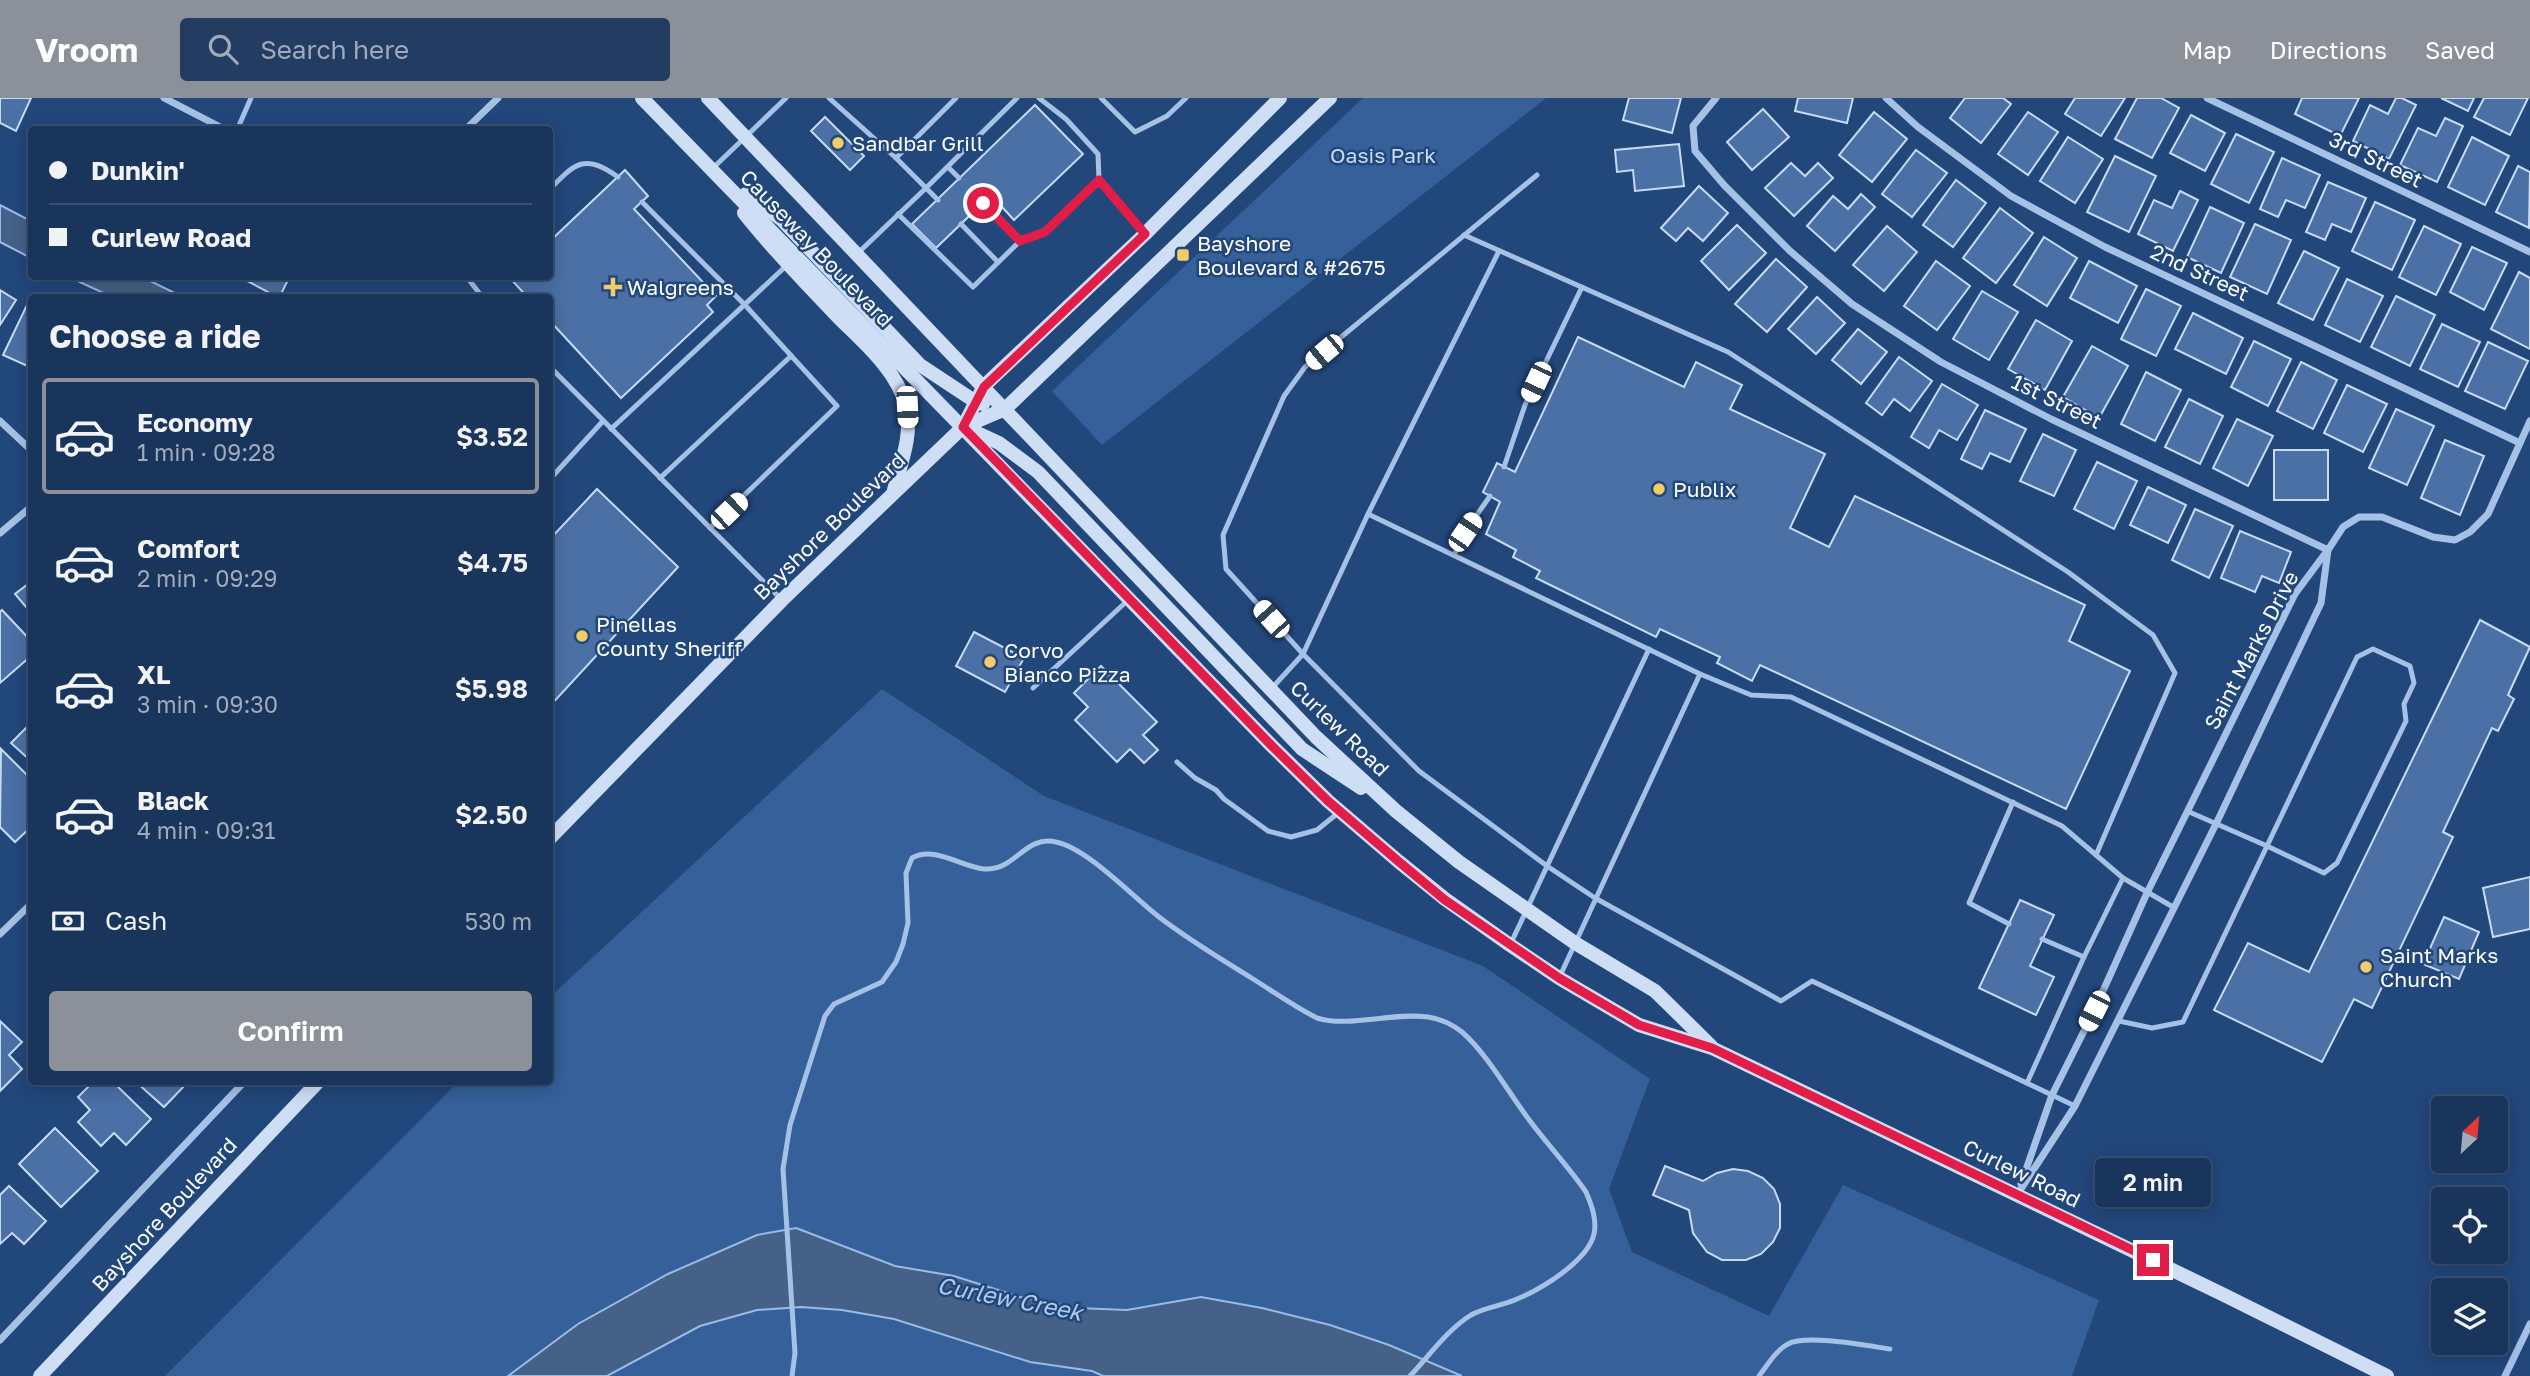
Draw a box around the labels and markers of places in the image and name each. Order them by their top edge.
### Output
place label: Sandbar Grill [852,130,983,156]
marker: Sandbar Grill [830,135,846,151]
place label: Bayshore Boulevard & #2675 [1197,230,1386,280]
marker: Bayshore Boulevard & #2675 [1175,247,1191,263]
place label: Walgreens [627,274,734,300]
marker: Walgreens [605,279,621,295]
place label: Publix [1673,476,1737,502]
marker: Publix [1651,481,1667,497]
place label: Pinellas County Sheriff [596,611,742,661]
marker: Pinellas County Sheriff [574,628,590,644]
place label: Corvo Bianco Pizza [1004,637,1131,687]
marker: Corvo Bianco Pizza [982,654,998,670]
place label: Saint Marks Church [2380,942,2498,992]
marker: Saint Marks Church [2358,959,2374,975]

